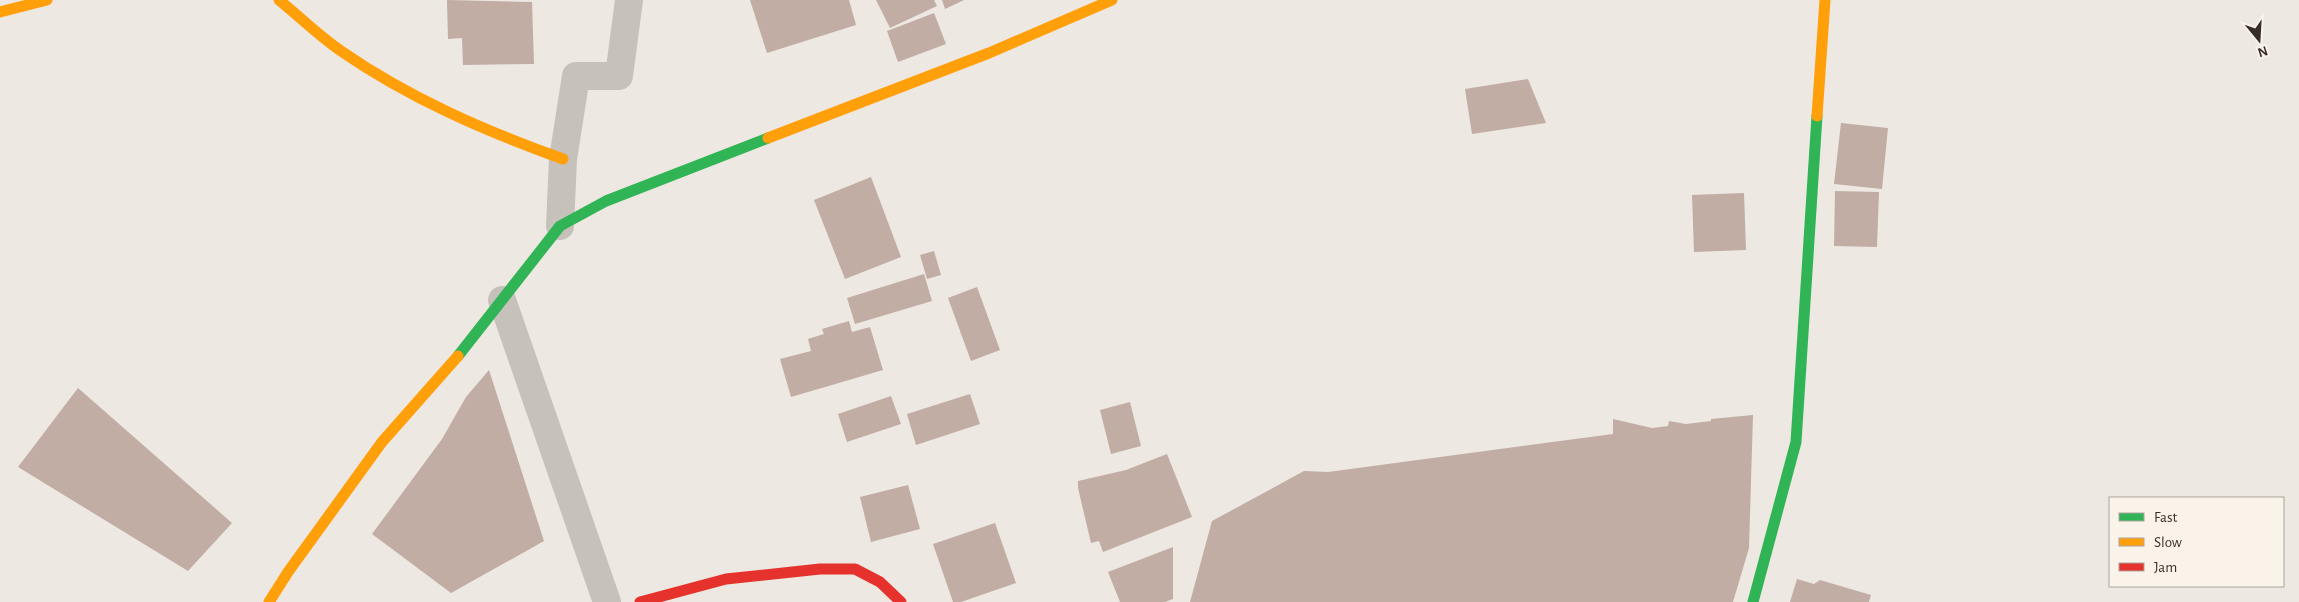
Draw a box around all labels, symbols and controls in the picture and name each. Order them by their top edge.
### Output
north arrow [2234,15,2284,65]
text: N [2256,43,2270,60]
legend [2109,497,2284,587]
text: Fast [2154,510,2178,525]
text: Slow [2154,535,2182,550]
text: Jam [2154,560,2177,575]

